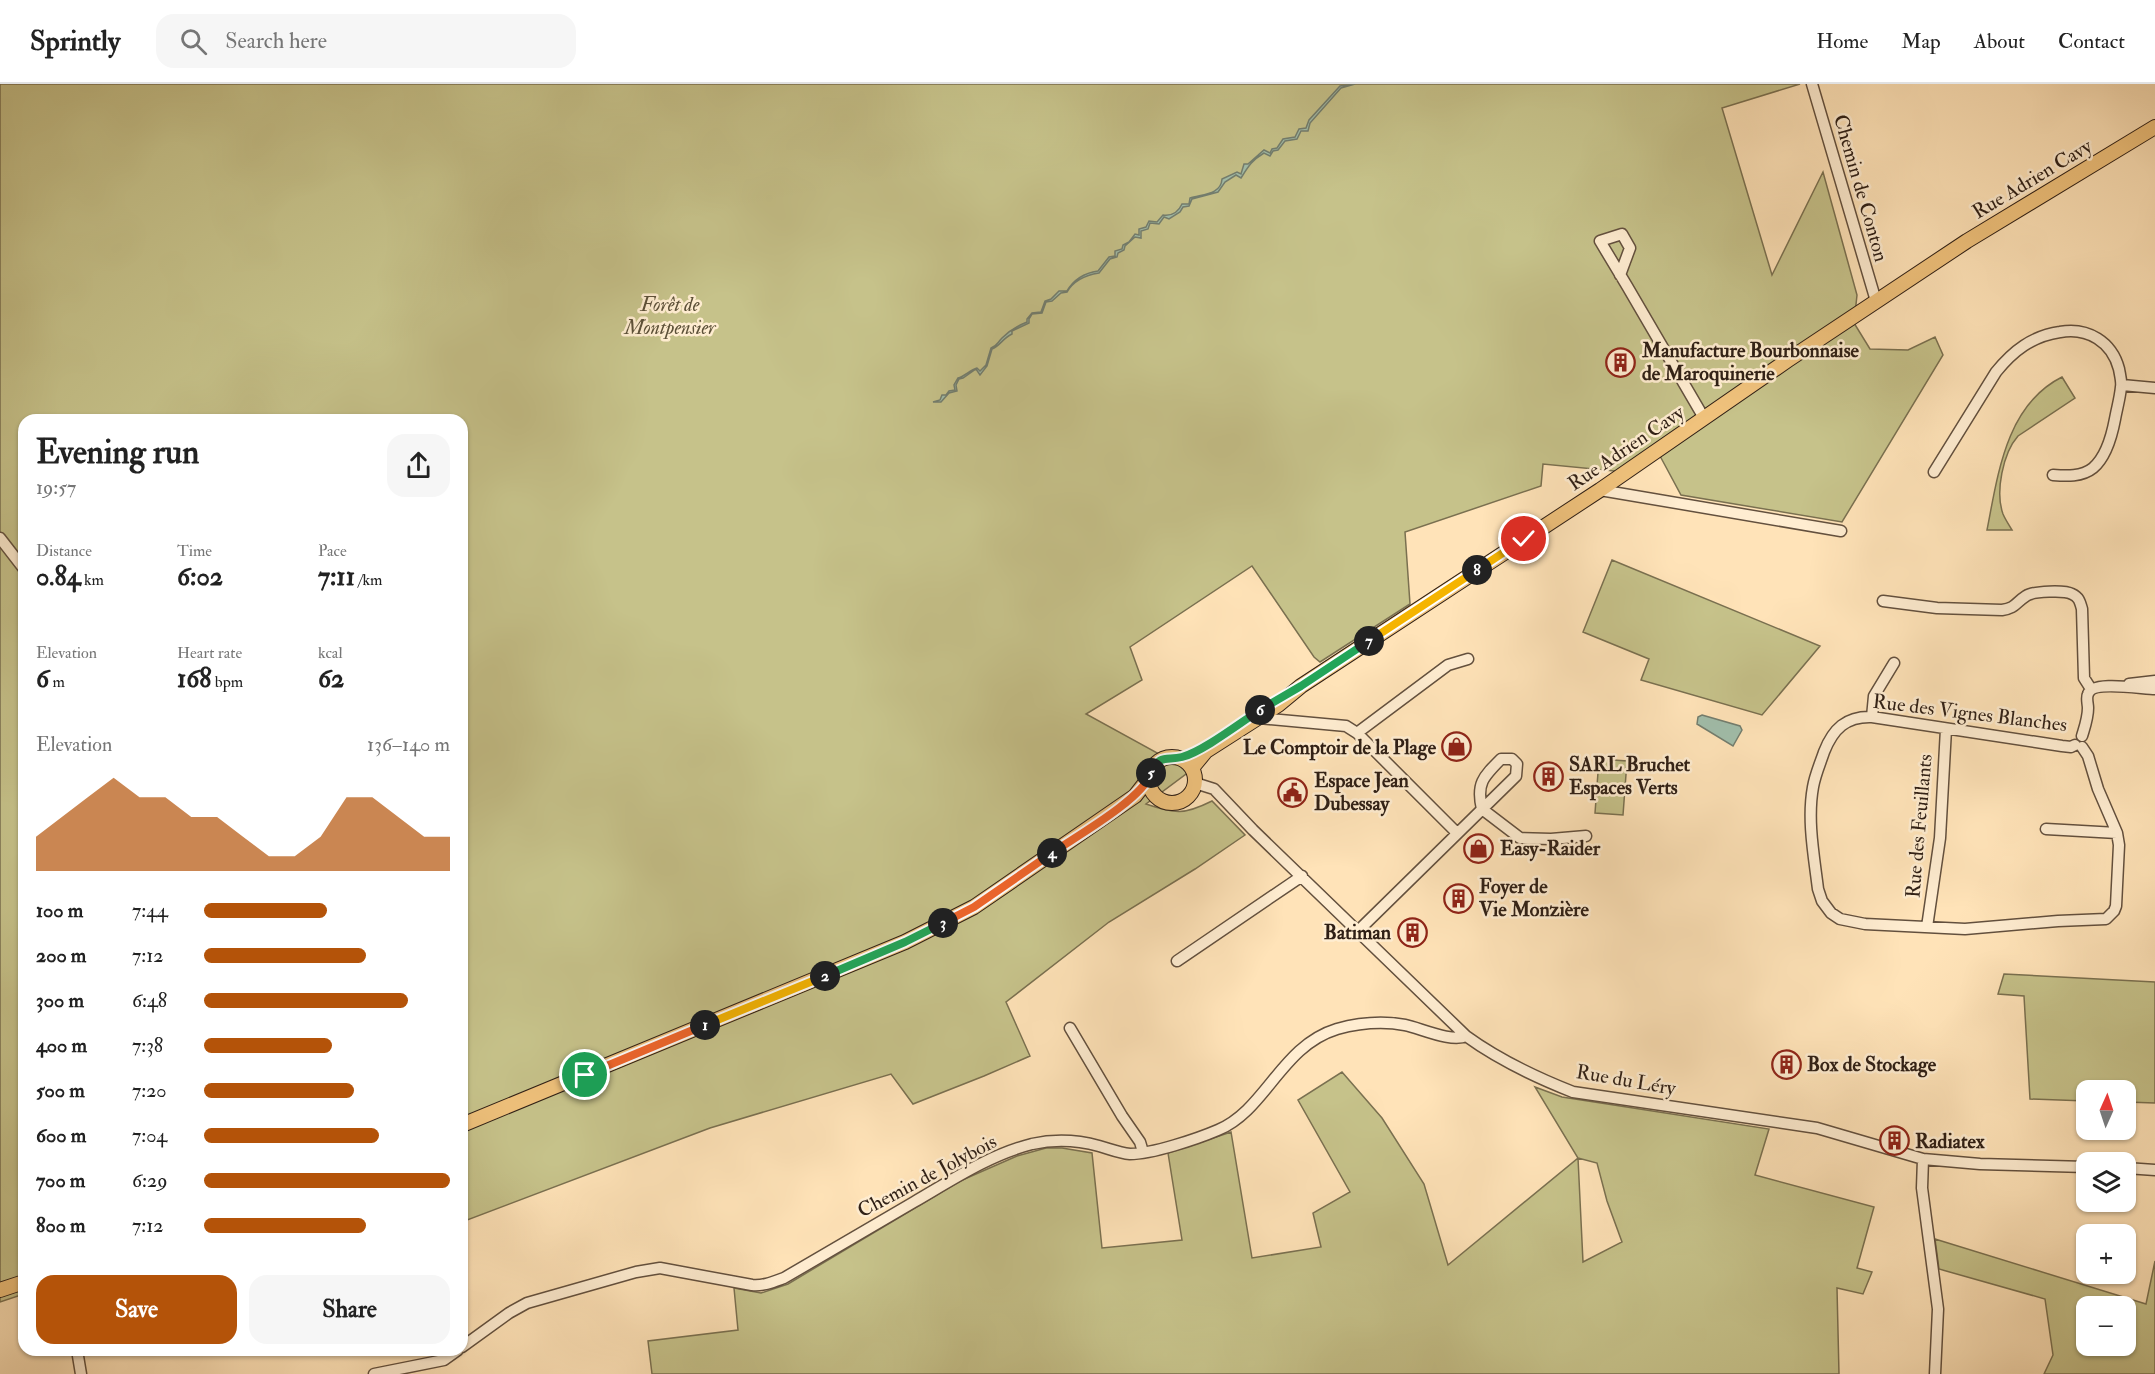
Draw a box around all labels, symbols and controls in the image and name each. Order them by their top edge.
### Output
search box [156,14,576,68]
text: Sprintly [30,24,120,59]
icon: search [177,25,210,58]
text: Search here [225,27,327,55]
text: Home [1816,28,1868,55]
text: Map [1901,28,1941,55]
text: About [1974,28,2025,55]
text: Contact [2058,28,2125,55]
street label: Chemin de Conton [1828,111,1894,265]
street label: Rue Adrien Cavy [1968,133,2097,224]
park label: Forêt de Montpensier [623,292,717,340]
place label: Manufacture Bourbonnaise de Maroquinerie [1641,338,1860,387]
building icon: Manufacture Bourbonnaise de Maroquinerie [1605,346,1637,378]
street label: Rue Adrien Cavy [1563,399,1690,496]
text: Evening run [36,432,199,473]
button: share [387,434,450,497]
text: 19:57 [36,475,76,500]
pin [1498,513,1549,564]
icon: check [1507,522,1540,555]
text: Distance [36,541,92,561]
text: Time [177,541,212,561]
text: Pace [318,541,347,561]
pin: 8 [1462,555,1492,585]
text: 8 [1473,560,1481,580]
text: 0.84 [36,561,81,593]
text: 6:02 [177,561,223,593]
text: 7:11 [318,561,355,593]
text: km [81,570,104,590]
text: /km [355,570,382,590]
pin: 7 [1354,626,1384,656]
text: 7 [1365,631,1373,651]
text: Elevation [36,643,97,663]
text: Heart rate [177,643,242,663]
text: kcal [318,643,343,663]
text: 6 [36,663,49,695]
text: 168 [177,663,211,695]
text: 62 [318,663,344,695]
text: m [49,672,65,692]
text: bpm [211,672,243,692]
street label: Rue des Vignes Blanches [1871,689,2069,737]
pin: 6 [1245,695,1275,725]
text: 6 [1256,700,1264,720]
shop icon: Le Comptoir de la Plage [1441,731,1473,763]
text: Elevation [36,732,112,757]
text: 136–140 m [367,732,450,757]
place label: Le Comptoir de la Plage [1243,735,1437,761]
place label: SARL Bruchet Espaces Verts [1569,752,1691,801]
street label: Rue des Feuillants [1900,753,1938,899]
pin: 5 [1136,758,1166,788]
building icon: SARL Bruchet Espaces Verts [1532,760,1564,792]
text: 5 [1147,763,1155,783]
place label: Espace Jean Dubessay [1314,768,1410,817]
public building icon: Espace Jean Dubessay [1277,776,1309,808]
shop icon: Easy-Raider [1463,832,1495,864]
place label: Easy-Raider [1500,836,1601,862]
pin: 4 [1037,838,1067,868]
text: 4 [1048,843,1056,863]
place label: Foyer de Vie Monzière [1478,874,1589,922]
building icon: Foyer de Vie Monzière [1442,882,1474,914]
text: 100 m [36,898,83,923]
text: 7:44 [132,898,168,923]
pin: 3 [928,908,958,938]
text: 3 [940,913,946,933]
building icon: Batiman [1396,916,1428,948]
place label: Batiman [1324,920,1392,945]
text: 200 m [36,943,86,968]
text: 7:12 [132,943,163,968]
pin: 2 [810,961,840,991]
text: 2 [821,966,829,986]
text: 300 m [36,988,84,1013]
text: 6:48 [132,988,167,1013]
pin: 1 [690,1010,720,1040]
text: 1 [702,1015,708,1035]
text: 400 m [36,1033,87,1058]
text: 7:38 [132,1033,163,1058]
building icon: Box de Stockage [1770,1048,1802,1080]
pin [559,1049,610,1100]
place label: Box de Stockage [1807,1052,1937,1078]
icon: arrive [568,1058,601,1091]
street label: Rue du Léry [1574,1059,1679,1101]
text: 500 m [36,1078,85,1103]
text: 7:20 [132,1078,167,1103]
north arrow [2076,1080,2136,1140]
map controls [2076,1080,2136,1356]
text: 600 m [36,1123,86,1148]
text: 7:04 [132,1123,167,1148]
building icon: Radiatex [1878,1125,1910,1157]
street label: Chemin de Jolybois [853,1129,1001,1223]
place label: Radiatex [1915,1129,1985,1154]
button: layers [2076,1152,2136,1212]
text: 700 m [36,1168,85,1193]
text: 6:29 [132,1168,167,1193]
text: 800 m [36,1213,86,1238]
text: 7:12 [132,1213,163,1238]
button: + [2076,1224,2136,1284]
button: Save [36,1275,237,1344]
button: Share [249,1275,450,1344]
button: − [2076,1296,2136,1356]

